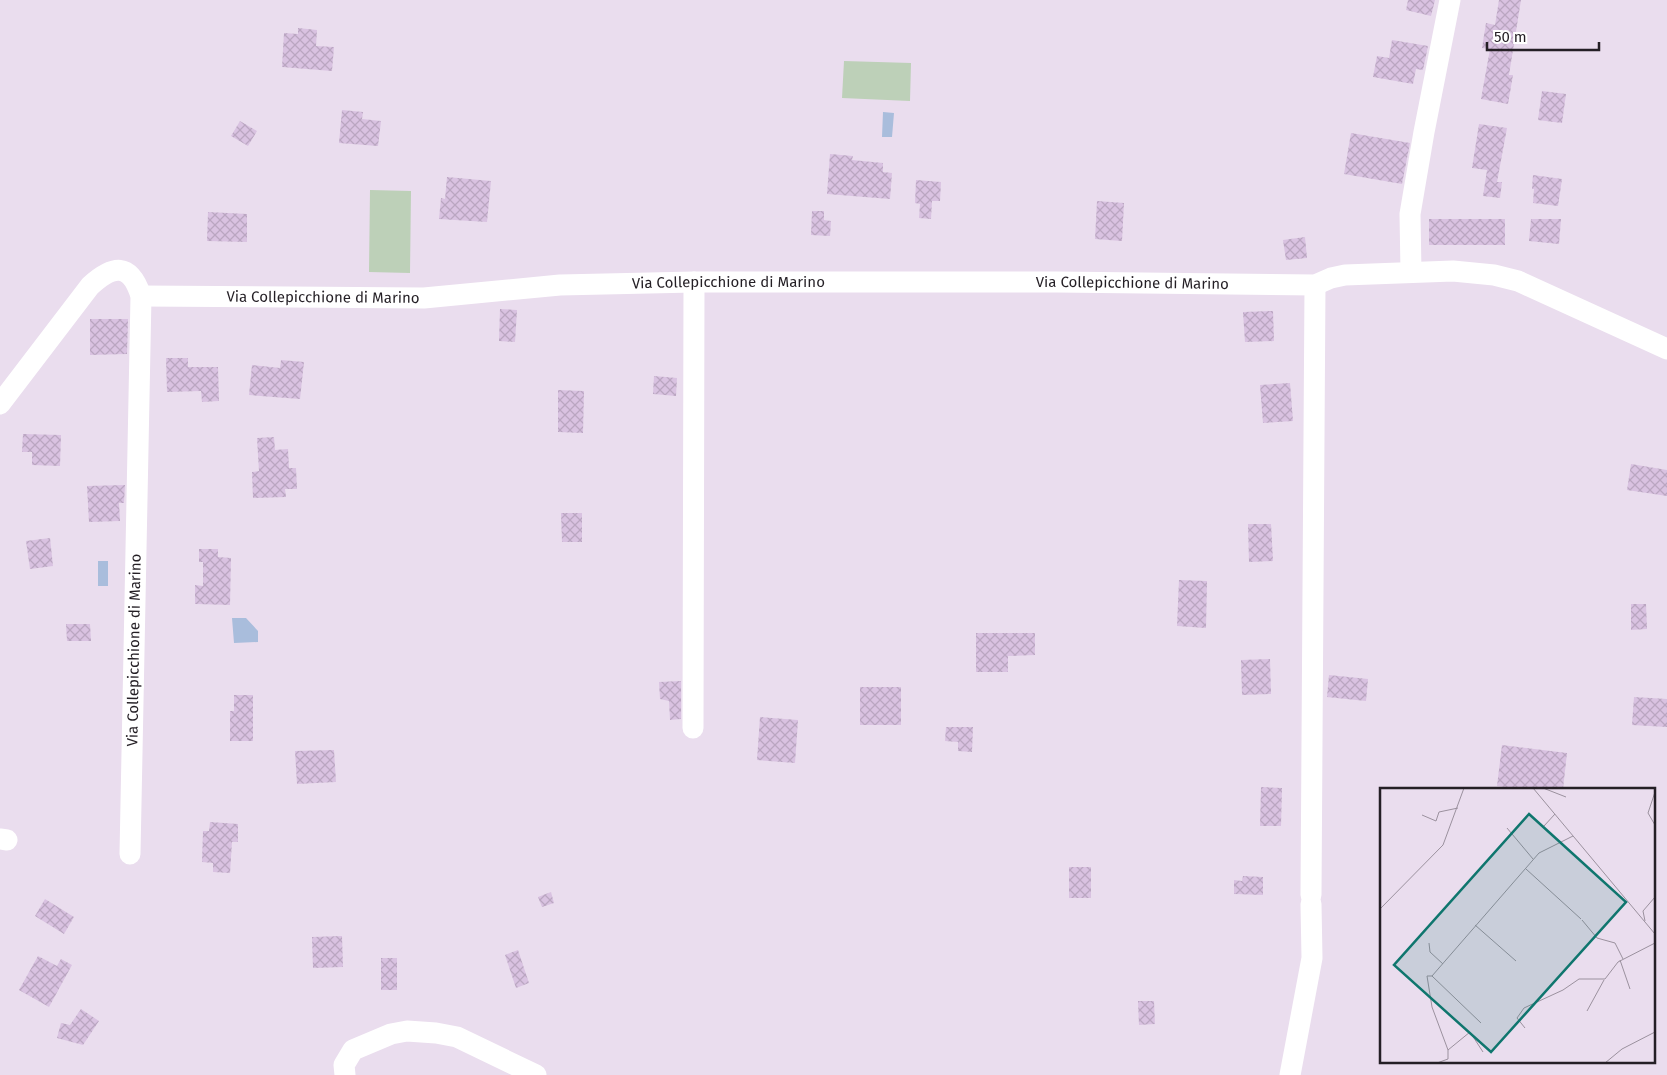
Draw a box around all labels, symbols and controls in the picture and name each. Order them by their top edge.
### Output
scale bar [1487,20,1600,52]
text: 50 m [1494,28,1527,46]
street label: Via Collepicchione di Marino [632,273,825,292]
street label: Via Collepicchione di Marino [1036,273,1229,293]
street label: Via Collepicchione di Marino [226,288,420,307]
street label: Via Collepicchione di Marino [123,553,145,747]
inset map [1380,788,1654,1062]

